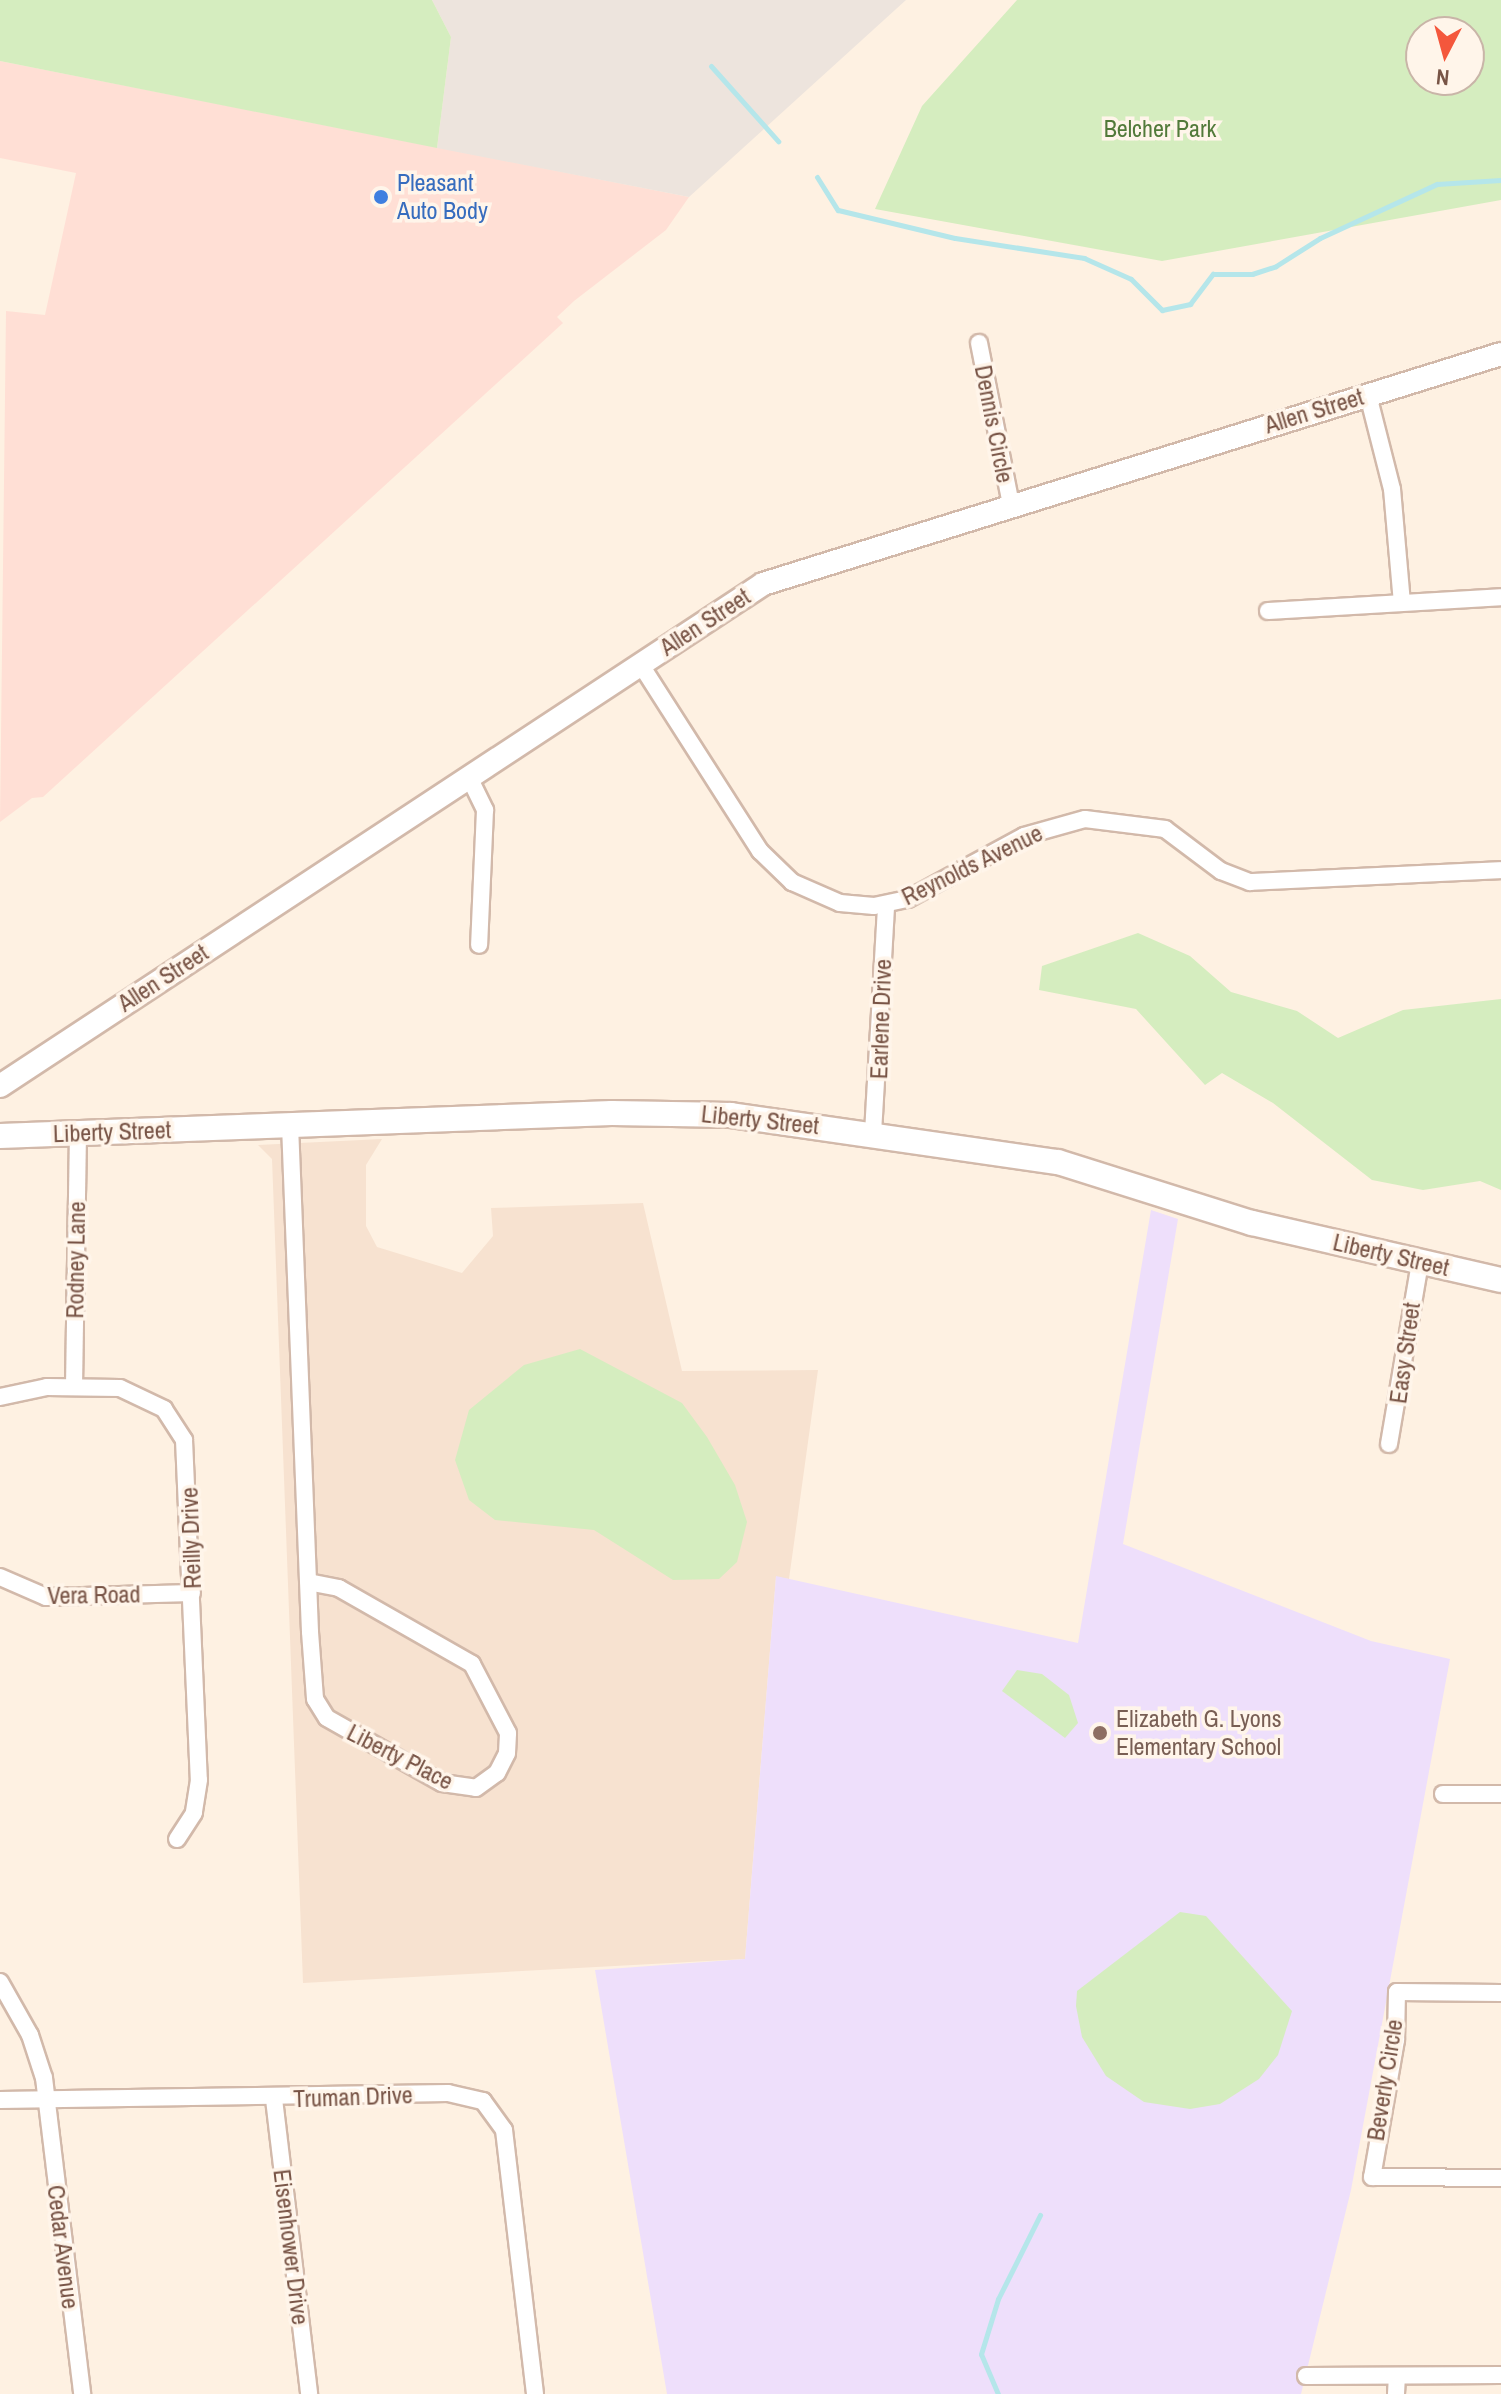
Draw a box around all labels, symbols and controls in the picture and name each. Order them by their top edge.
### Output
north arrow [1405,16,1485,96]
text: N [1435,62,1451,93]
park label: Belcher Park [1104,115,1216,143]
place label: Pleasant Auto Body [397,169,488,225]
marker: Pleasant Auto Body [372,188,390,206]
street label: Dennis Circle [968,363,1020,485]
street label: Allen Street [1261,382,1367,440]
street label: Allen Street [654,582,756,662]
street label: Reynolds Avenue [897,818,1047,912]
street label: Allen Street [112,938,214,1018]
street label: Earlene Drive [865,958,897,1080]
street label: Liberty Street [700,1100,820,1140]
street label: Liberty Street [52,1116,172,1148]
street label: Rodney Lane [61,1201,91,1319]
street label: Liberty Street [1330,1228,1452,1282]
street label: Easy Street [1384,1301,1426,1405]
street label: Reilly Drive [175,1487,207,1589]
street label: Vera Road [47,1580,141,1610]
place label: Elizabeth G. Lyons Elementary School [1116,1705,1282,1761]
street label: Liberty Place [342,1718,458,1796]
marker: Elizabeth G. Lyons Elementary School [1091,1724,1109,1742]
street label: Beverly Circle [1361,2017,1409,2143]
street label: Truman Drive [293,2081,413,2113]
street label: Eisenhower Drive [267,2168,315,2326]
street label: Cedar Avenue [41,2183,85,2311]

